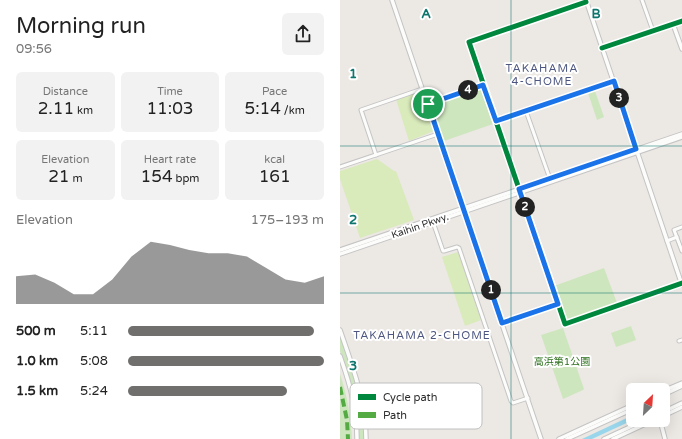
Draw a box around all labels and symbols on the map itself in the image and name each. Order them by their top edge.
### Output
text: A [421,6,431,22]
text: B [591,6,601,22]
district label: TAKAHAMA 4-CHOME [506,62,578,88]
text: 1 [349,66,357,82]
pin: 4 [458,80,478,100]
pin [411,87,445,121]
pin: 3 [609,88,629,108]
pin: 2 [515,197,535,217]
street label: Kaihin Pkwy. [390,211,450,241]
text: 2 [349,212,357,228]
pin: 1 [481,280,501,300]
district label: TAKAHAMA 2-CHOME [353,329,491,342]
park label: 高浜第1公園 [534,356,590,368]
text: 3 [349,358,357,374]
legend [350,383,482,429]
north arrow [626,383,670,427]
text: Cycle path [383,391,438,404]
text: Path [383,409,407,422]

